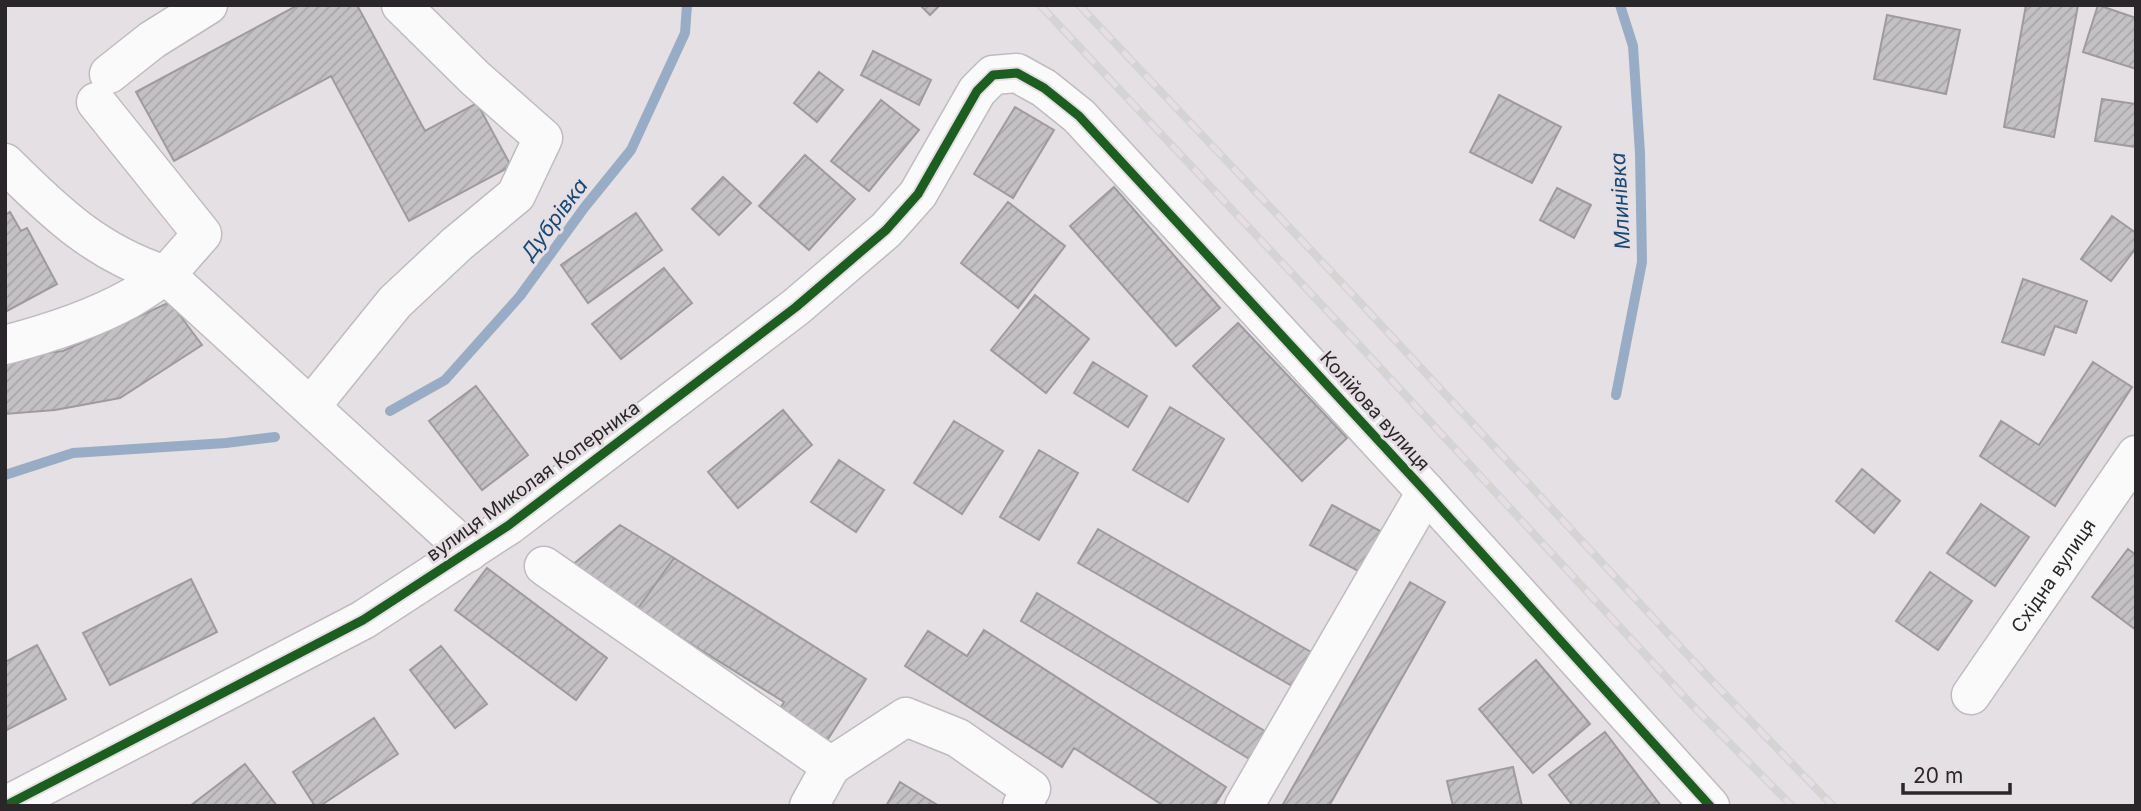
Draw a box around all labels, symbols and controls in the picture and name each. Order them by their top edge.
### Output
water label: Млинівка [1605,152,1635,250]
water label: Дубрівка [515,173,593,266]
street label: Колійова вулиця [1315,346,1435,476]
street label: вулиця Миколая Коперника [422,396,644,566]
street label: Східна вулиця [2006,514,2100,637]
scale bar [1903,752,2010,796]
text: 20 m [1913,763,1963,788]

